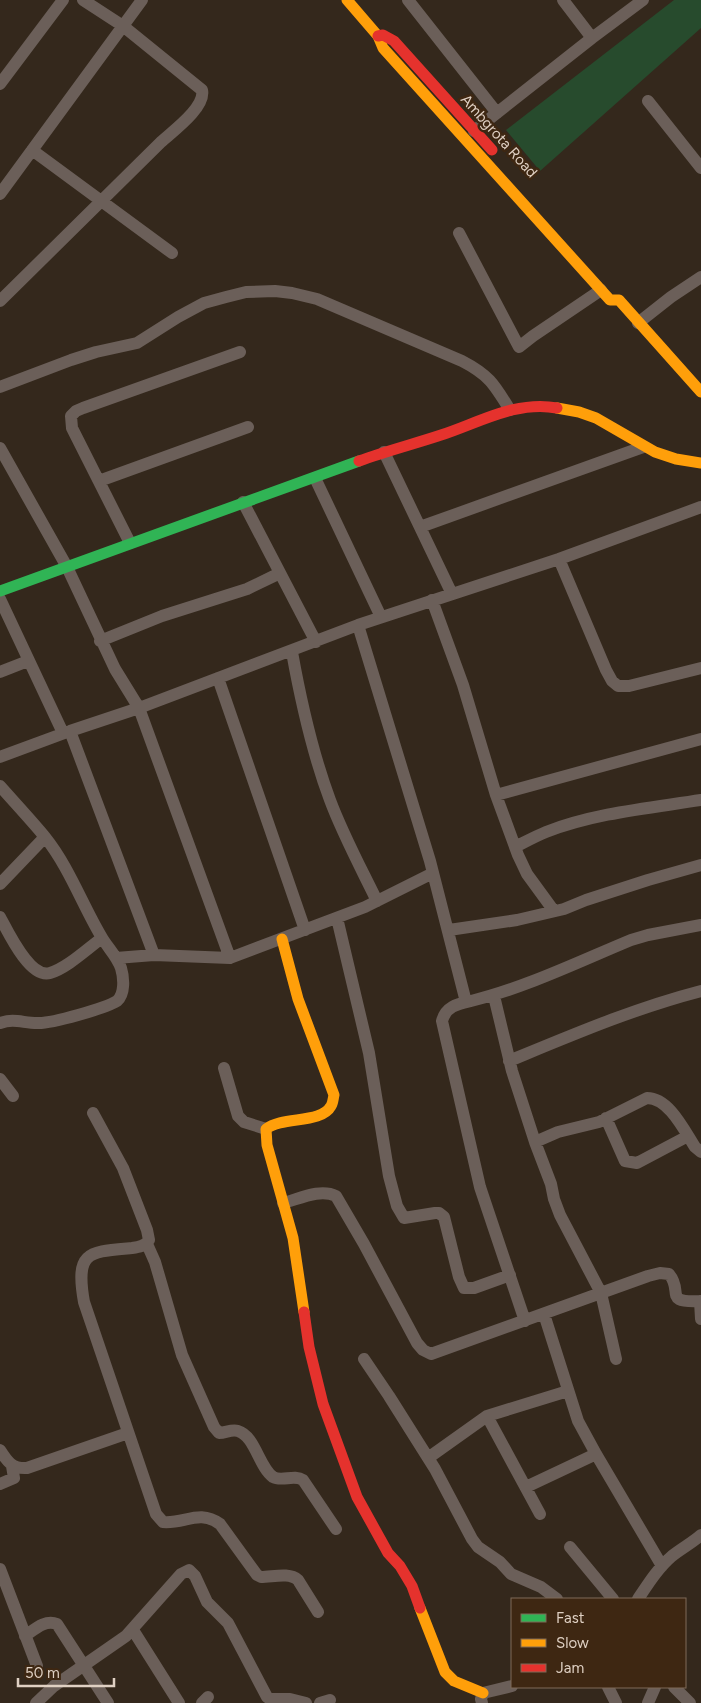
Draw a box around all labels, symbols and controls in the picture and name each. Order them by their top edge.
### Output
street label: Ambgrota Road [457,91,541,181]
legend [511,1598,686,1688]
text: Fast [556,1609,585,1627]
text: Slow [556,1634,589,1652]
scale bar [18,1656,114,1688]
text: Jam [556,1659,584,1677]
text: 50 m [25,1664,60,1682]

